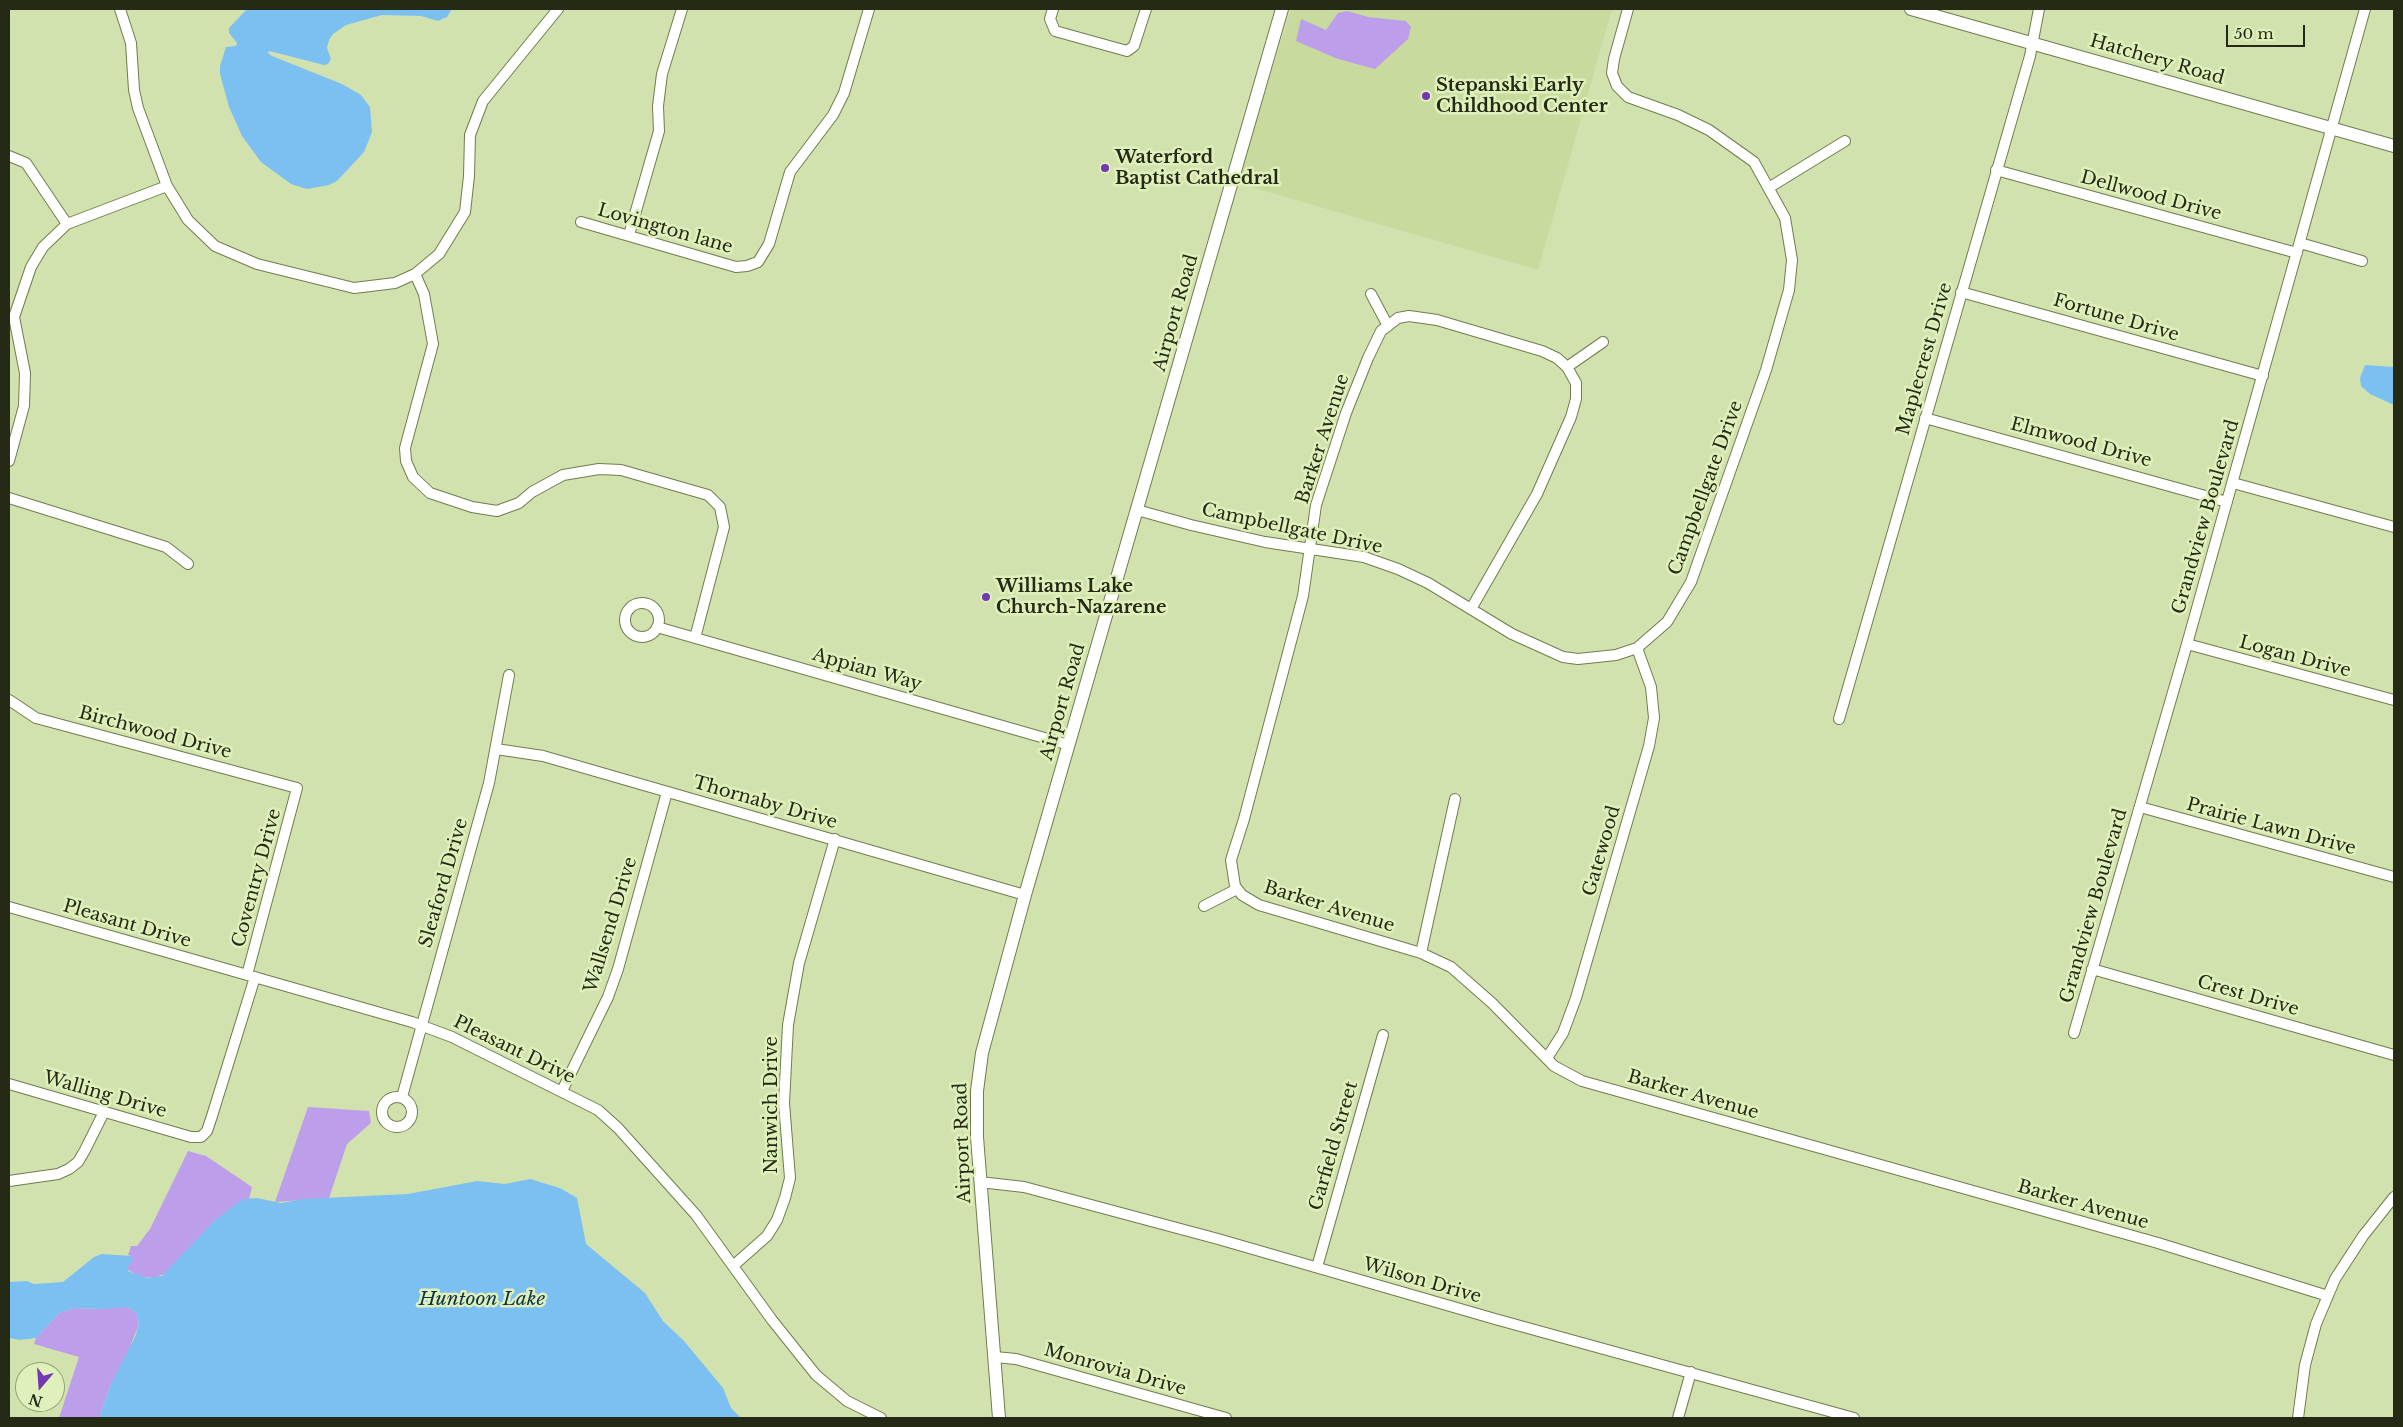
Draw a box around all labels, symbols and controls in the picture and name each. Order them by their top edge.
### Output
scale bar [2228,15,2307,47]
text: 50 m [2234,24,2274,43]
street label: Hatchery Road [2087,30,2227,90]
place label: Stepanski Early Childhood Center [1436,75,1608,118]
marker: Stepanski Early Childhood Center [1420,90,1432,102]
place label: Waterford Baptist Cathedral [1115,147,1279,190]
marker: Waterford Baptist Cathedral [1099,162,1111,174]
street label: Dellwood Drive [2078,167,2224,225]
street label: Lovington lane [595,199,735,259]
street label: Airport Road [1149,252,1203,374]
street label: Maplecrest Drive [1893,280,1957,438]
street label: Fortune Drive [2051,290,2181,346]
street label: Barker Avenue [1292,371,1354,507]
street label: Campbellgate Drive [1664,398,1748,578]
street label: Elmwood Drive [2008,414,2154,472]
street label: Grandview Boulevard [2168,417,2244,617]
street label: Campbellgate Drive [1200,499,1384,559]
place label: Williams Lake Church-Nazarene [996,576,1166,618]
marker: Williams Lake Church-Nazarene [980,591,992,603]
street label: Logan Drive [2237,632,2353,682]
street label: Airport Road [1036,641,1090,763]
street label: Appian Way [810,644,924,696]
street label: Birchwood Drive [76,702,234,764]
street label: Thornaby Drive [690,772,840,834]
street label: Prairie Lawn Drive [2184,794,2358,860]
street label: Gatewood [1579,803,1625,899]
street label: Coventry Drive [228,806,286,950]
street label: Grandview Boulevard [2056,806,2132,1006]
street label: Sleaford Drive [415,816,473,950]
street label: Wallsend Drive [580,854,642,996]
street label: Barker Avenue [1261,877,1397,937]
street label: Pleasant Drive [60,895,194,953]
street label: Crest Drive [2195,971,2301,1021]
street label: Pleasant Drive [450,1011,578,1089]
street label: Nanwich Drive [761,1036,783,1174]
street label: Barker Avenue [1625,1066,1761,1124]
street label: Walling Drive [41,1067,169,1123]
street label: Garfield Street [1305,1079,1363,1213]
street label: Airport Road [950,1082,976,1204]
street label: Barker Avenue [2015,1176,2151,1234]
street label: Wilson Drive [1360,1254,1484,1308]
water label: Huntoon Lake [419,1289,545,1311]
street label: Monrovia Drive [1041,1339,1189,1401]
north arrow [15,1362,65,1412]
text: N [27,1390,45,1411]

